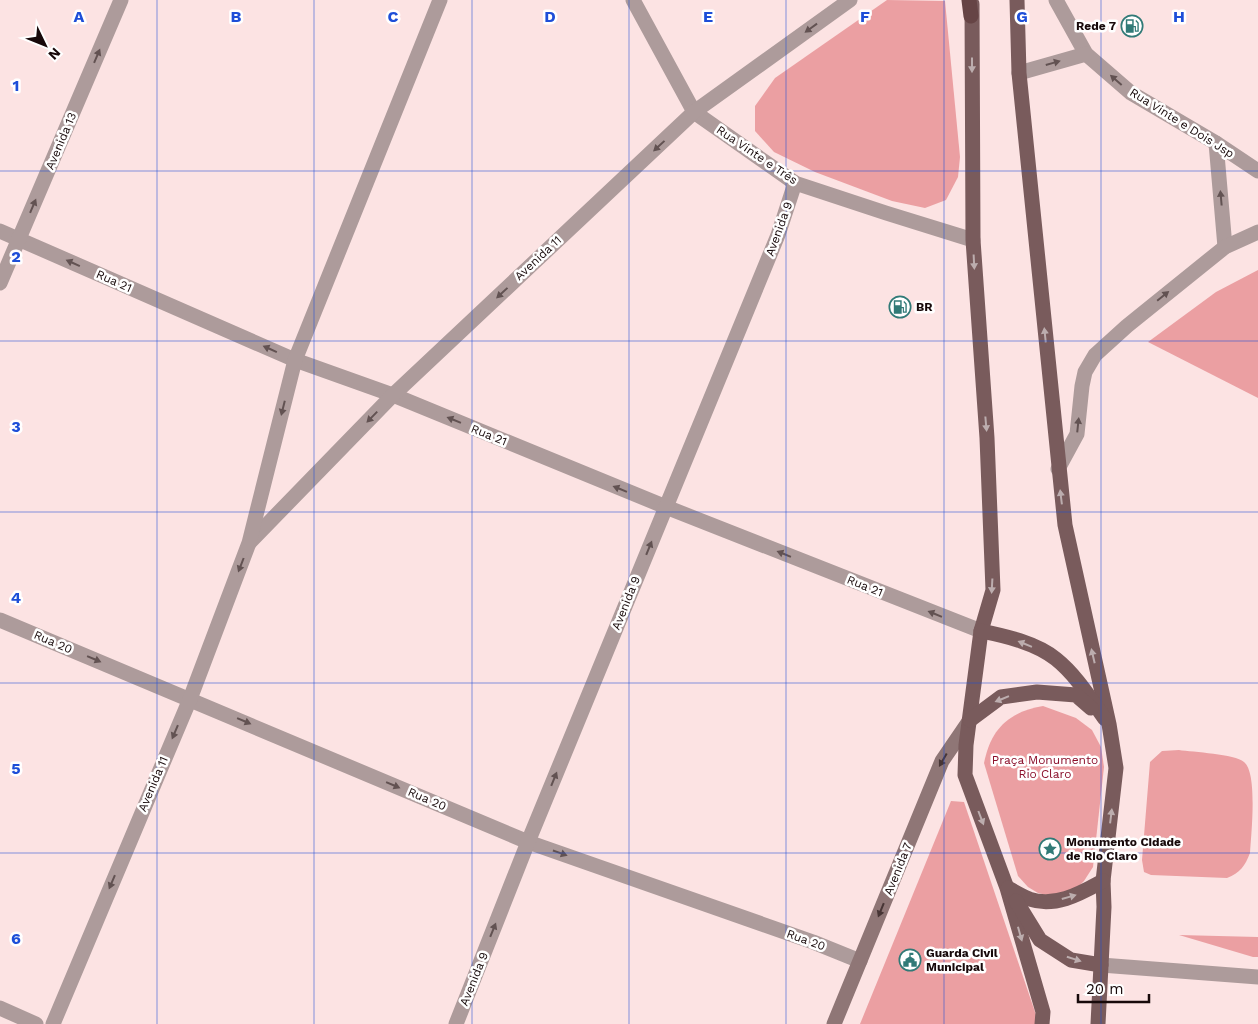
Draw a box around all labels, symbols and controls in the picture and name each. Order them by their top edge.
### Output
text: A [74,7,85,26]
text: B [231,7,242,26]
text: C [388,7,399,26]
text: D [544,7,556,26]
text: E [703,7,713,26]
text: F [860,7,870,26]
text: G [1016,7,1028,26]
text: H [1173,7,1185,26]
fuel station icon: Rede 7 [1120,14,1144,38]
place label: Rede 7 [1076,19,1116,33]
north arrow [20,20,70,70]
one-way arrow [805,23,818,34]
text: N [45,45,64,63]
one-way arrow [93,48,101,63]
one-way arrow [968,57,976,73]
one-way arrow [1045,59,1060,67]
one-way arrow [1111,74,1123,86]
text: 1 [13,76,19,95]
street label: Rua Vinte e Dois Jsp [1127,85,1237,161]
street label: Avenida 13 [43,110,79,172]
street label: Rua Vinte e Três [714,123,800,187]
one-way arrow [653,140,665,152]
one-way arrow [1216,190,1224,206]
one-way arrow [30,199,38,213]
street label: Avenida 9 [763,200,795,258]
street label: Avenida 11 [512,233,564,283]
text: 2 [11,247,21,266]
one-way arrow [971,254,979,270]
one-way arrow [66,258,80,266]
street label: Rua 21 [94,267,134,295]
one-way arrow [496,287,508,299]
one-way arrow [1156,291,1169,301]
fuel station icon: BR [888,295,912,319]
place label: BR [916,300,933,314]
one-way arrow [1041,327,1049,343]
one-way arrow [263,345,277,353]
one-way arrow [279,400,287,415]
one-way arrow [366,411,378,423]
one-way arrow [446,416,461,424]
one-way arrow [982,416,990,432]
one-way arrow [1074,416,1082,432]
text: 3 [11,417,21,436]
street label: Rua 21 [469,421,509,449]
one-way arrow [613,484,628,492]
one-way arrow [1057,488,1065,504]
one-way arrow [645,541,653,555]
one-way arrow [776,550,791,558]
one-way arrow [237,557,244,572]
street label: Rua 21 [845,572,885,600]
street label: Avenida 9 [609,574,643,632]
one-way arrow [988,579,996,595]
text: 4 [11,588,21,607]
one-way arrow [927,610,942,618]
street label: Rua 20 [32,628,74,656]
one-way arrow [1018,639,1032,647]
one-way arrow [1089,648,1097,663]
one-way arrow [86,656,101,663]
one-way arrow [995,695,1009,703]
one-way arrow [236,718,251,726]
one-way arrow [171,725,179,739]
park label: Praça Monumento Rio Claro [992,753,1098,781]
street label: Avenida 11 [135,754,171,814]
one-way arrow [939,754,948,767]
text: 5 [11,759,21,778]
one-way arrow [550,771,558,786]
one-way arrow [386,781,400,789]
street label: Rua 20 [406,785,448,813]
one-way arrow [1107,807,1115,823]
one-way arrow [977,811,985,826]
place label: Monumento Cidade de Rio Claro [1066,835,1181,863]
place icon: Monumento Cidade de Rio Claro [1038,837,1062,861]
street label: Avenida 7 [881,840,915,897]
one-way arrow [553,849,568,857]
one-way arrow [108,875,116,889]
one-way arrow [1062,893,1077,901]
one-way arrow [877,903,885,918]
one-way arrow [489,922,497,937]
street label: Rua 20 [785,927,827,953]
one-way arrow [1017,927,1025,942]
text: 6 [11,929,21,948]
place label: Guarda Civil Municipal [926,946,998,974]
public building icon: Guarda Civil Municipal [898,948,922,972]
street label: Avenida 9 [457,950,491,1008]
one-way arrow [1066,956,1081,964]
scale bar [1078,972,1149,1004]
text: 20 m [1086,980,1124,998]

